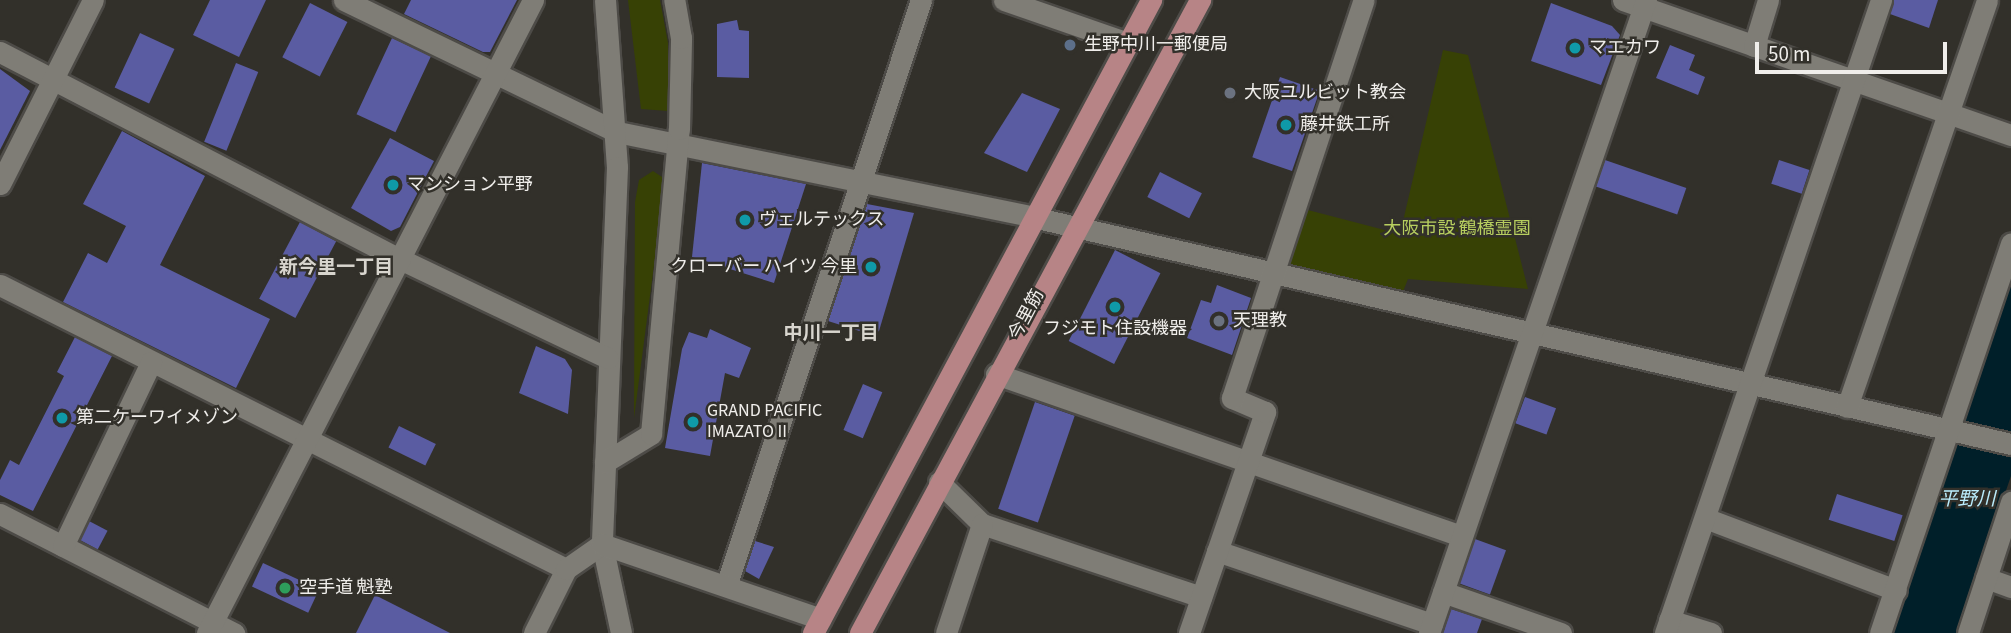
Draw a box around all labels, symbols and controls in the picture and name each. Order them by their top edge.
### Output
scale bar [1759,28,1952,72]
place label: 生野中川一郵便局 [1084,34,1228,56]
marker: 生野中川一郵便局 [1062,37,1078,53]
place label: マエカワ [1589,37,1661,59]
text: 50 m [1768,39,1810,69]
marker: マエカワ [1567,40,1583,56]
place label: 大阪ユルビット教会 [1244,82,1406,104]
marker: 大阪ユルビット教会 [1222,85,1238,101]
place label: 藤井鉄工所 [1300,114,1390,136]
marker: 藤井鉄工所 [1278,117,1294,133]
place label: マンション平野 [407,174,533,196]
marker: マンション平野 [385,177,401,193]
place label: ヴェルテックス [759,209,885,231]
marker: ヴェルテックス [737,212,753,228]
park label: 大阪市設 鶴橋霊園 [1383,218,1531,240]
place label: クローバー ハイツ 今里 [670,256,857,278]
district label: 新今里一丁目 [279,257,393,279]
marker: クローバー ハイツ 今里 [863,259,879,275]
street label: 今里筋 [1005,286,1049,344]
marker: フジモト住設機器 [1107,299,1123,315]
place label: 天理教 [1233,310,1287,332]
marker: 天理教 [1211,313,1227,329]
place label: フジモト住設機器 [1043,318,1187,340]
district label: 中川一丁目 [784,323,878,345]
place label: GRAND PACIFIC IMAZATO II [707,401,822,444]
place label: 第二ケーワイメゾン [76,407,238,429]
marker: 第二ケーワイメゾン [54,410,70,426]
marker: GRAND PACIFIC IMAZATO II [685,414,701,430]
water label: 平野川 [1939,489,1995,511]
place label: 空手道 魁塾 [299,577,393,599]
marker: 空手道 魁塾 [277,580,293,596]

